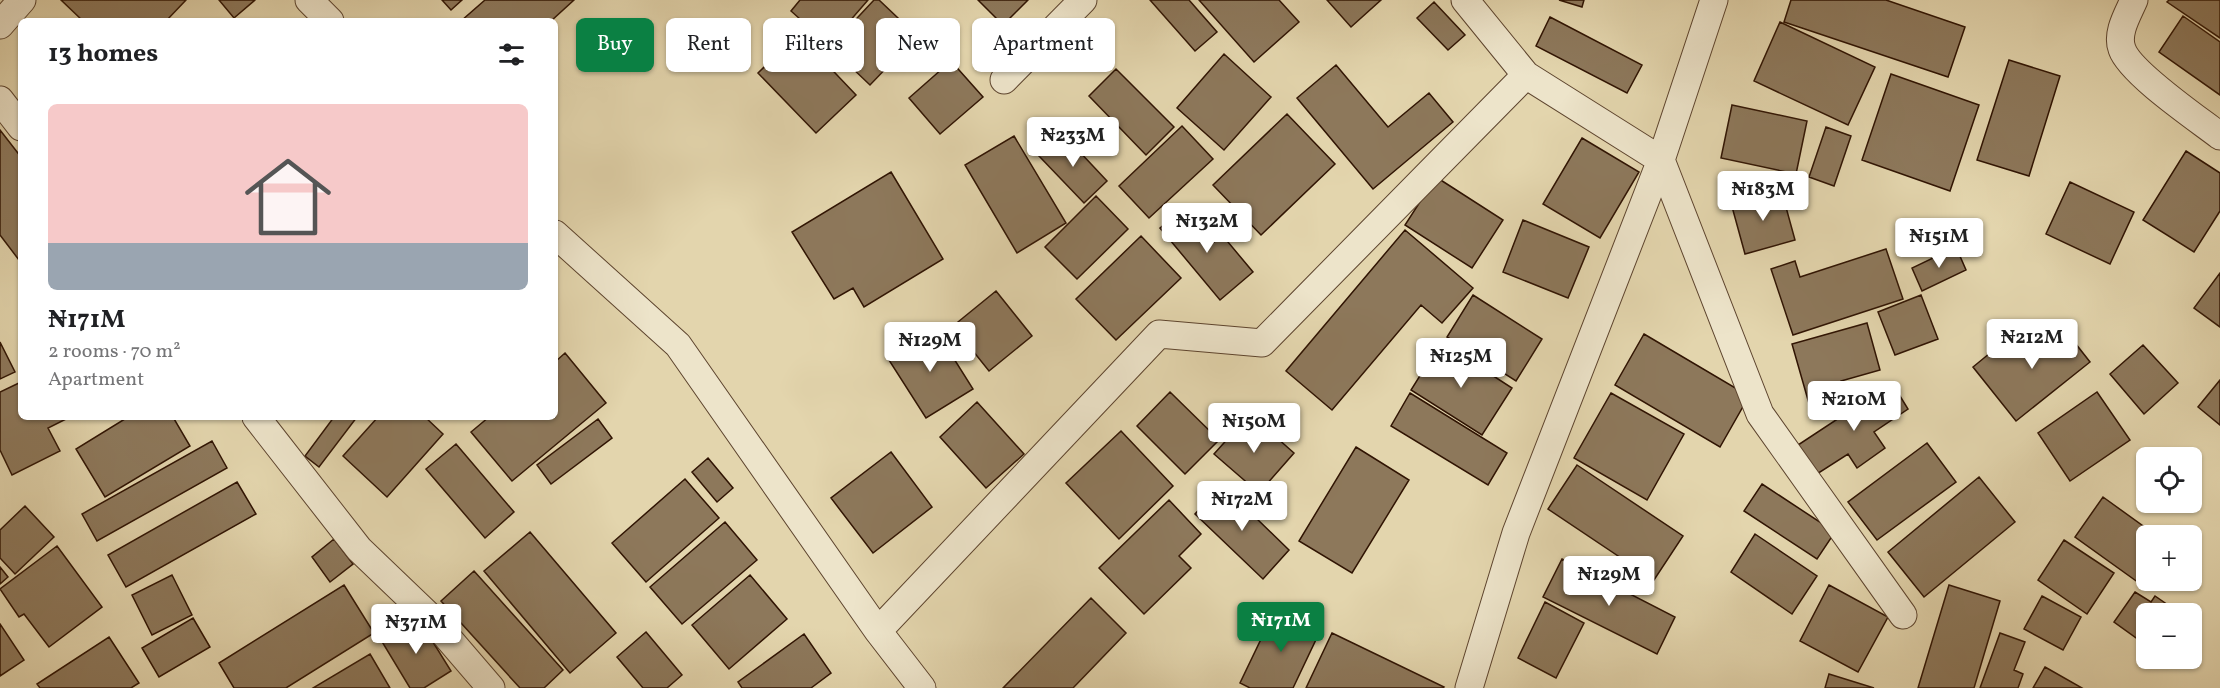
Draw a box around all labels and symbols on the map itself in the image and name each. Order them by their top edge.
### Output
pin: ₦233M [1031,117,1115,168]
pin: ₦183M [1721,171,1805,222]
pin: ₦132M [1165,203,1249,254]
pin: ₦151M [1897,218,1981,269]
pin: ₦212M [1990,319,2074,370]
pin: ₦129M [888,322,972,373]
pin: ₦125M [1419,338,1503,389]
pin: ₦210M [1812,381,1896,432]
pin: ₦150M [1212,403,1296,454]
pin: ₦172M [1200,481,1284,532]
pin: ₦129M [1567,556,1651,607]
pin: ₦171M [1239,602,1323,653]
pin: ₦371M [374,604,458,655]

